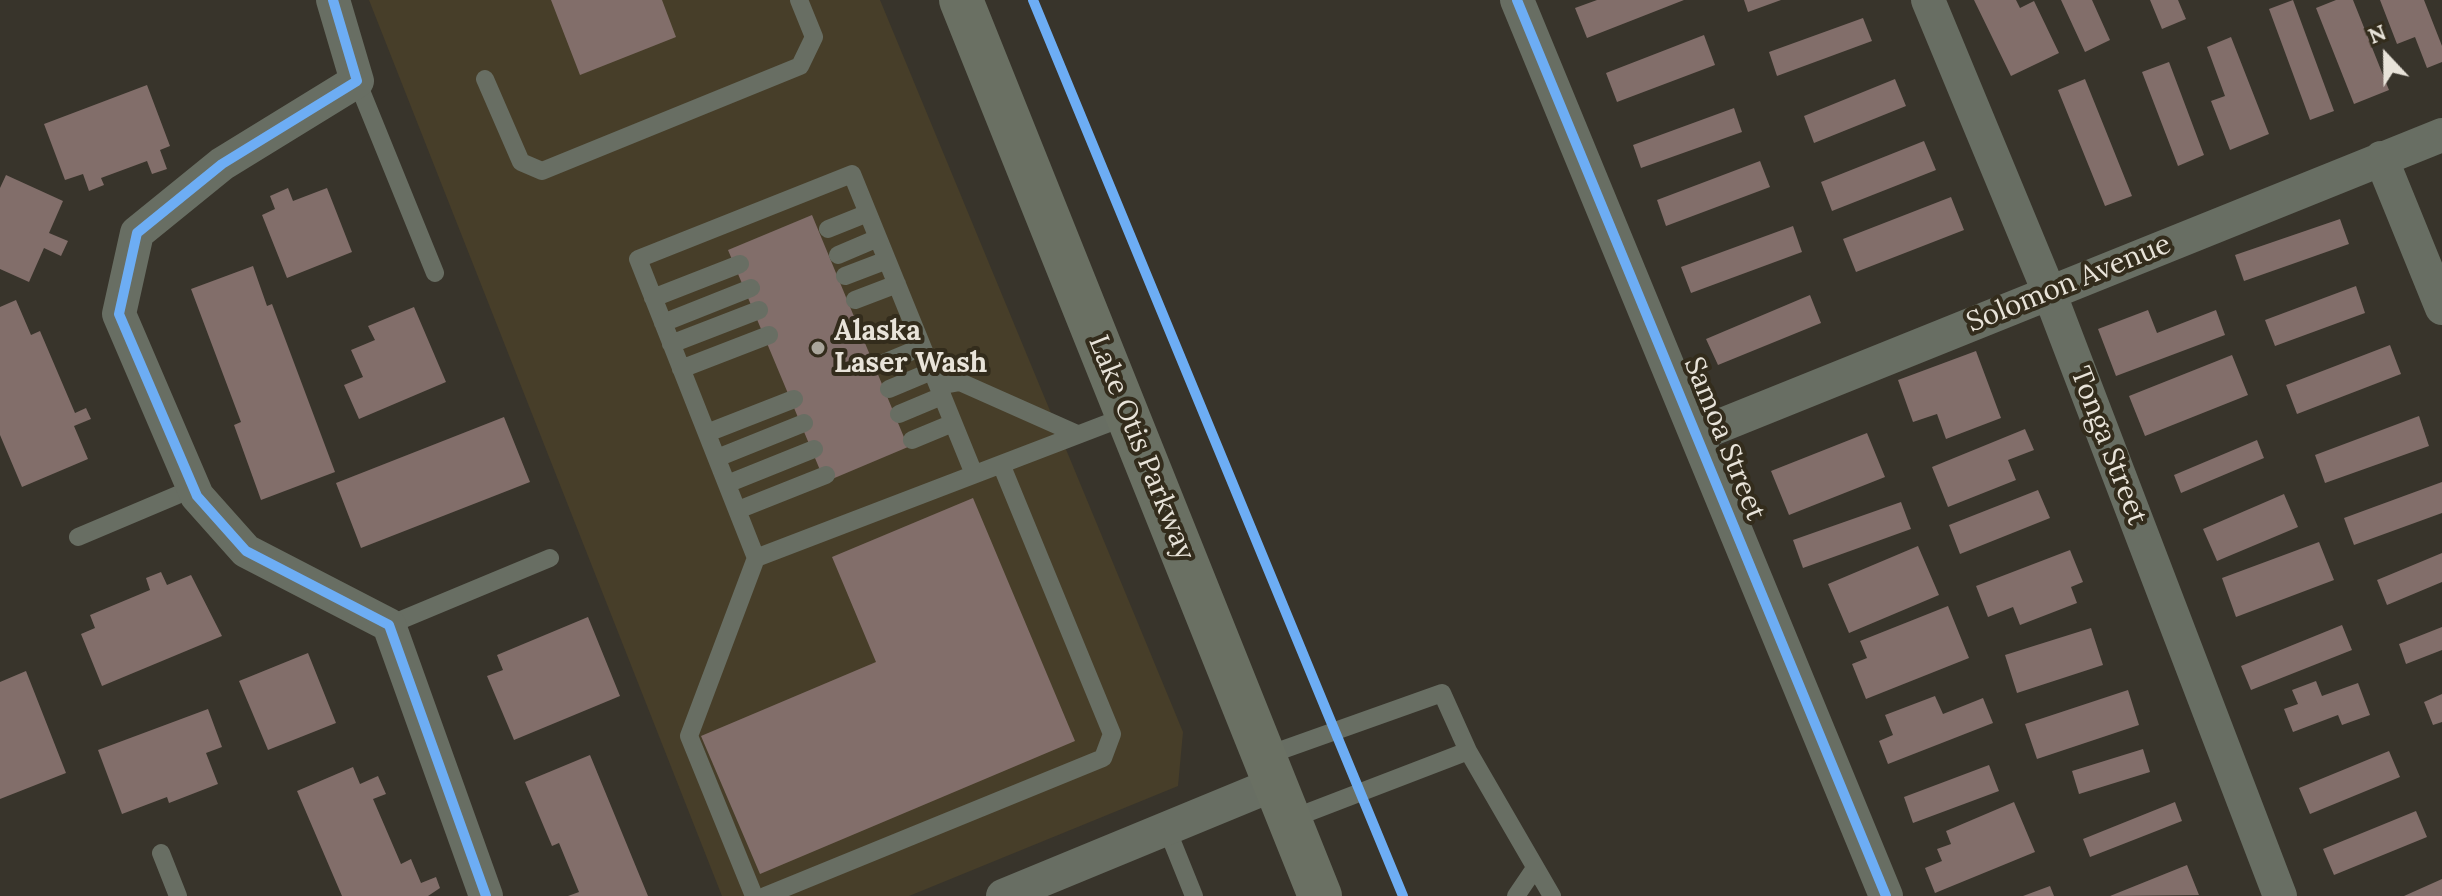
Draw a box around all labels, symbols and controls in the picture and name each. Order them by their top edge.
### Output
north arrow [2346,16,2426,96]
text: N [2364,18,2390,50]
street label: Solomon Avenue [1962,228,2176,340]
place label: Alaska Laser Wash [834,315,987,381]
street label: Lake Otis Parkway [1081,331,1201,565]
marker: Alaska Laser Wash [809,339,827,357]
street label: Samoa Street [1676,353,1772,525]
street label: Tonga Street [2062,362,2154,530]

